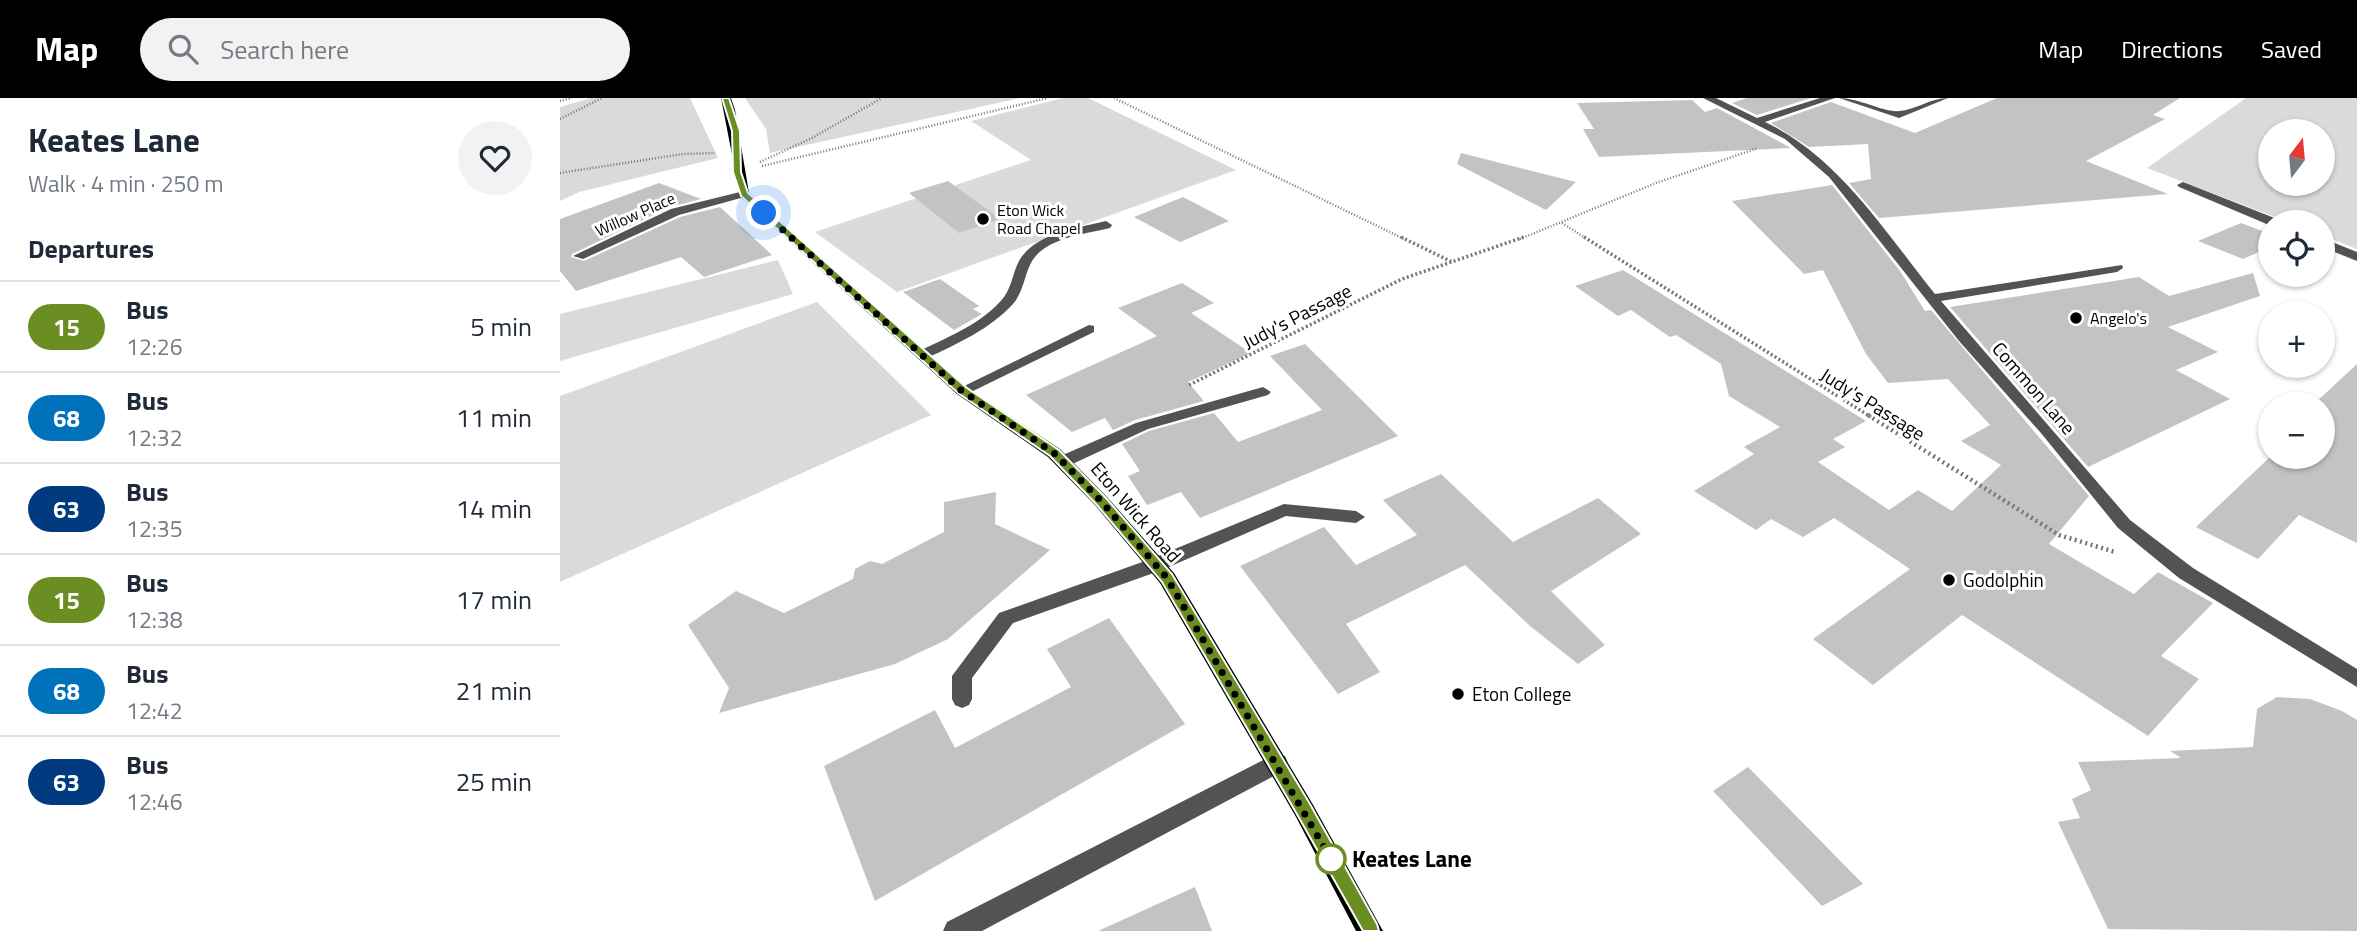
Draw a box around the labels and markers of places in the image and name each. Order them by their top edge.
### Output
place label: Eton Wick Road Chapel [997,198,1081,240]
marker: Eton Wick Road Chapel [975,211,991,227]
place label: Angelo's [2090,306,2147,330]
marker: Angelo's [2068,310,2084,326]
place label: Godolphin [1963,565,2044,594]
marker: Godolphin [1941,572,1957,588]
place label: Eton College [1472,679,1571,708]
marker: Eton College [1450,686,1466,702]
place label: Keates Lane [1352,841,1472,876]
marker: Keates Lane [1316,844,1346,874]

